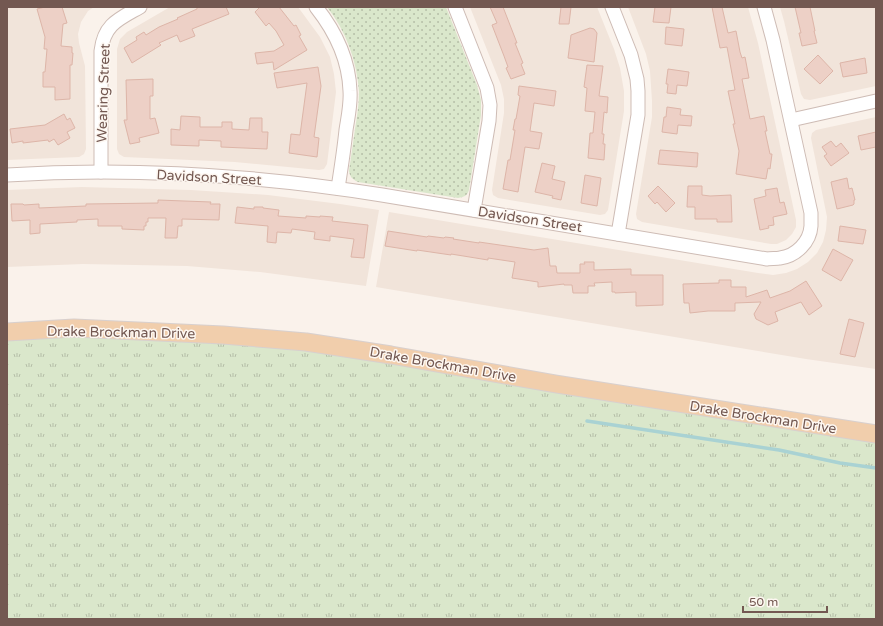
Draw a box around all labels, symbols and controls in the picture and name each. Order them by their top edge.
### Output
street label: Wearing Street [93,43,114,143]
street label: Davidson Street [156,166,263,189]
street label: Davidson Street [477,203,584,236]
street label: Drake Brockman Drive [47,323,195,342]
street label: Drake Brockman Drive [368,343,518,386]
street label: Drake Brockman Drive [688,397,838,438]
scale bar [743,588,827,614]
text: 50 m [749,595,778,609]

